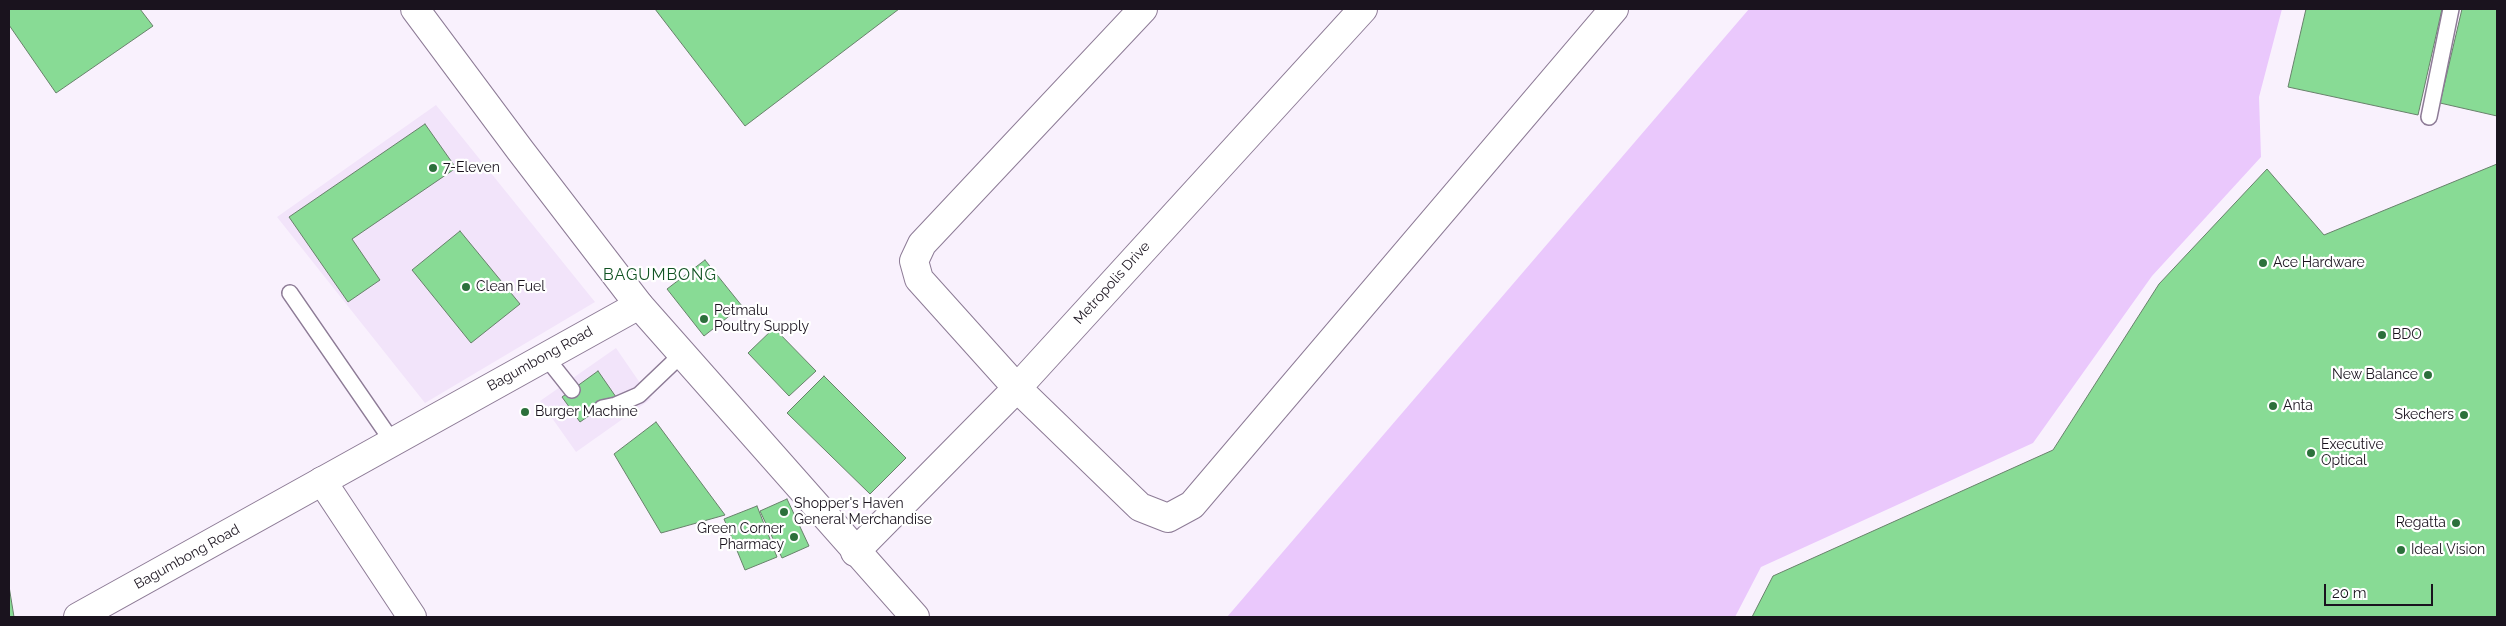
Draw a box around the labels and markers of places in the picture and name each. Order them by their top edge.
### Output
place label: 7-Eleven [443,160,500,176]
marker: 7-Eleven [427,162,439,174]
place label: Ace Hardware [2273,255,2365,271]
marker: Ace Hardware [2257,257,2269,269]
place label: Clean Fuel [476,279,545,295]
marker: Clean Fuel [460,281,472,293]
place label: Petmalu Poultry Supply [714,303,809,336]
marker: Petmalu Poultry Supply [698,313,710,325]
place label: BDO [2392,327,2422,343]
marker: BDO [2376,329,2388,341]
place label: New Balance [2332,367,2418,383]
marker: New Balance [2422,369,2434,381]
place label: Anta [2283,398,2313,414]
marker: Anta [2267,400,2279,412]
place label: Burger Machine [535,404,638,420]
marker: Burger Machine [519,406,531,418]
place label: Skechers [2395,407,2454,423]
marker: Skechers [2458,409,2470,421]
place label: Executive Optical [2321,437,2384,470]
marker: Executive Optical [2305,447,2317,459]
place label: Shopper's Haven General Merchandise [794,496,932,528]
marker: Shopper's Haven General Merchandise [778,506,790,518]
place label: Regatta [2396,515,2446,531]
marker: Regatta [2450,517,2462,529]
place label: Green Corner Pharmacy [697,521,784,554]
marker: Green Corner Pharmacy [788,531,800,543]
place label: Ideal Vision [2411,542,2485,558]
marker: Ideal Vision [2395,544,2407,556]

